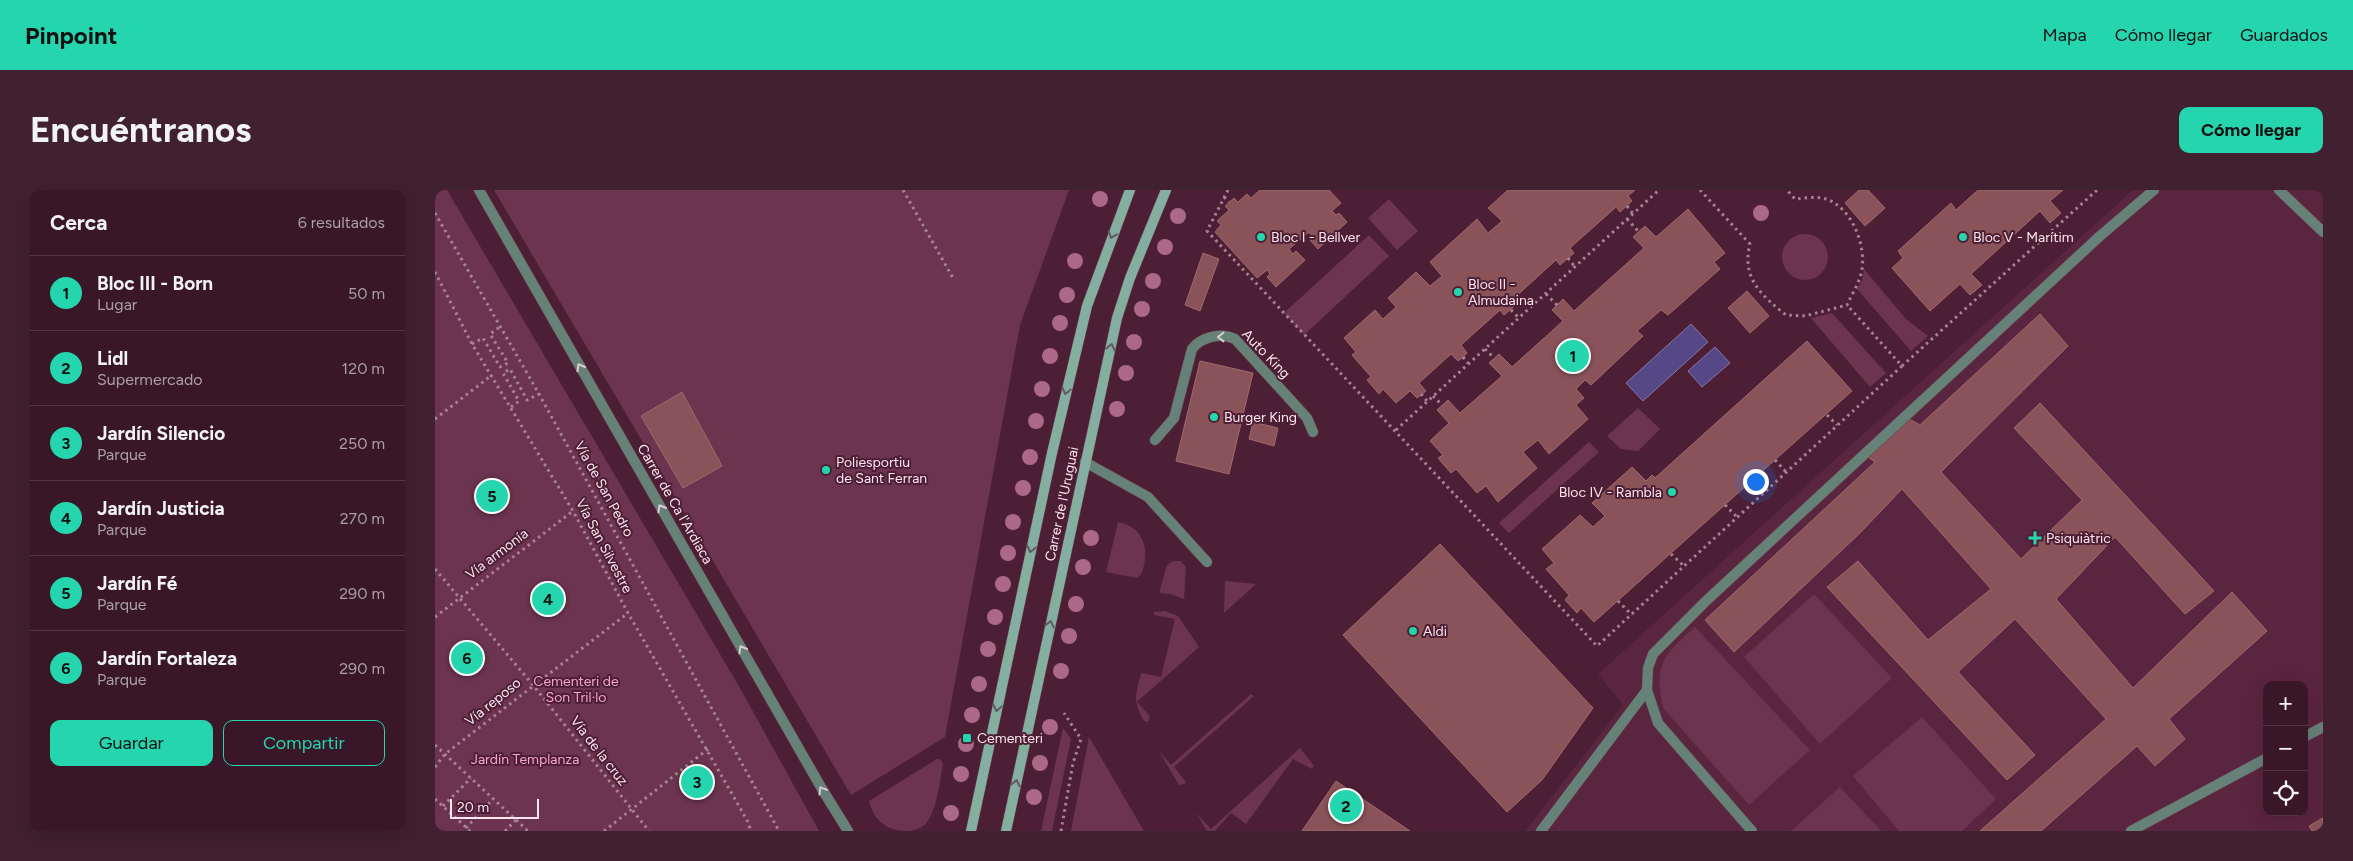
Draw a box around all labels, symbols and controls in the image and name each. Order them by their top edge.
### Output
text: Pinpoint [25,21,117,50]
text: Mapa [2042,24,2087,46]
text: Cómo llegar [2115,24,2212,46]
text: Guardados [2240,24,2328,46]
button: Cómo llegar [2179,107,2323,153]
text: Encuéntranos [30,109,251,151]
text: Cerca [50,210,107,235]
text: 6 resultados [298,213,385,232]
place label: Bloc I - Bellver [1271,229,1360,246]
place label: Bloc V - Marítim [1973,229,2074,246]
one-way arrow [1108,230,1118,239]
marker: Bloc I - Bellver [1255,231,1267,243]
marker: Bloc V - Marítim [1957,231,1969,243]
text: Bloc III - Born [97,272,213,295]
place label: Bloc II - Almudaina [1468,276,1534,309]
text: 1 [63,284,69,303]
text: 50 m [348,284,385,303]
marker: Bloc II - Almudaina [1452,286,1464,298]
text: Lugar [97,295,137,314]
street label: Auto King [1238,326,1294,382]
one-way arrow [1217,332,1225,342]
pin: 1 [1557,337,1589,375]
one-way arrow [1105,342,1116,351]
text: Lidl [97,347,128,370]
text: 2 [61,359,71,378]
text: 120 m [342,359,385,378]
one-way arrow [577,363,587,372]
text: Supermercado [97,370,203,389]
one-way arrow [1061,386,1072,395]
place label: Burger King [1224,409,1297,426]
marker: Burger King [1208,411,1220,423]
text: Jardín Silencio [97,422,225,445]
text: 3 [62,434,70,453]
text: 250 m [339,434,385,453]
street label: Vía de San Pedro [571,438,637,540]
street label: Carrer de Ca l'Ardiaca [634,441,716,567]
text: Parque [97,445,147,464]
street label: Carrer de l'Uruguai [1042,445,1082,563]
place label: Poliesportiu de Sant Ferran [836,454,927,487]
marker: Poliesportiu de Sant Ferran [820,464,832,476]
your location [1743,469,1769,495]
pin: 5 [476,477,508,515]
place label: Bloc IV - Rambla [1559,484,1662,501]
marker: Bloc IV - Rambla [1666,486,1678,498]
street label: Vía San Silvestre [572,496,636,596]
text: Jardín Justicia [97,497,225,520]
one-way arrow [657,504,667,513]
text: 4 [61,509,71,528]
text: 270 m [340,509,385,528]
text: Parque [97,520,147,539]
street label: Vía armonía [462,525,532,583]
place label: Psiquiàtric [2046,530,2111,547]
marker: Psiquiàtric [2028,531,2042,545]
one-way arrow [1026,545,1037,554]
text: Jardín Fé [97,572,177,595]
pin: 4 [532,580,564,618]
text: 5 [61,584,71,603]
text: 290 m [339,584,385,603]
text: Parque [97,595,147,614]
one-way arrow [1044,620,1055,629]
place label: Aldi [1423,623,1447,640]
marker: Aldi [1407,625,1419,637]
pin: 6 [451,639,483,677]
one-way arrow [738,645,748,654]
text: Jardín Fortaleza [97,647,237,670]
text: 6 [61,659,71,678]
text: 290 m [339,659,385,678]
text: Parque [97,670,147,689]
park label: Cementeri de Son Tril·lo [533,673,619,706]
street label: Vía reposo [462,674,524,730]
map controls [2263,681,2308,816]
button: + [2263,681,2308,726]
one-way arrow [992,704,1003,713]
street label: Vía de la cruz [567,713,631,789]
button: Guardar [50,720,213,766]
button: Compartir [223,720,385,766]
button: − [2263,726,2308,771]
place label: Cementeri [977,730,1043,747]
marker: Cementeri [961,732,973,744]
park label: Jardín Templanza [471,751,579,768]
pin: 3 [681,763,713,801]
button: locate [2263,771,2308,816]
one-way arrow [1010,779,1021,788]
one-way arrow [819,786,829,795]
pin: 2 [1330,787,1362,825]
scale bar [450,796,539,819]
text: 20 m [457,799,489,816]

